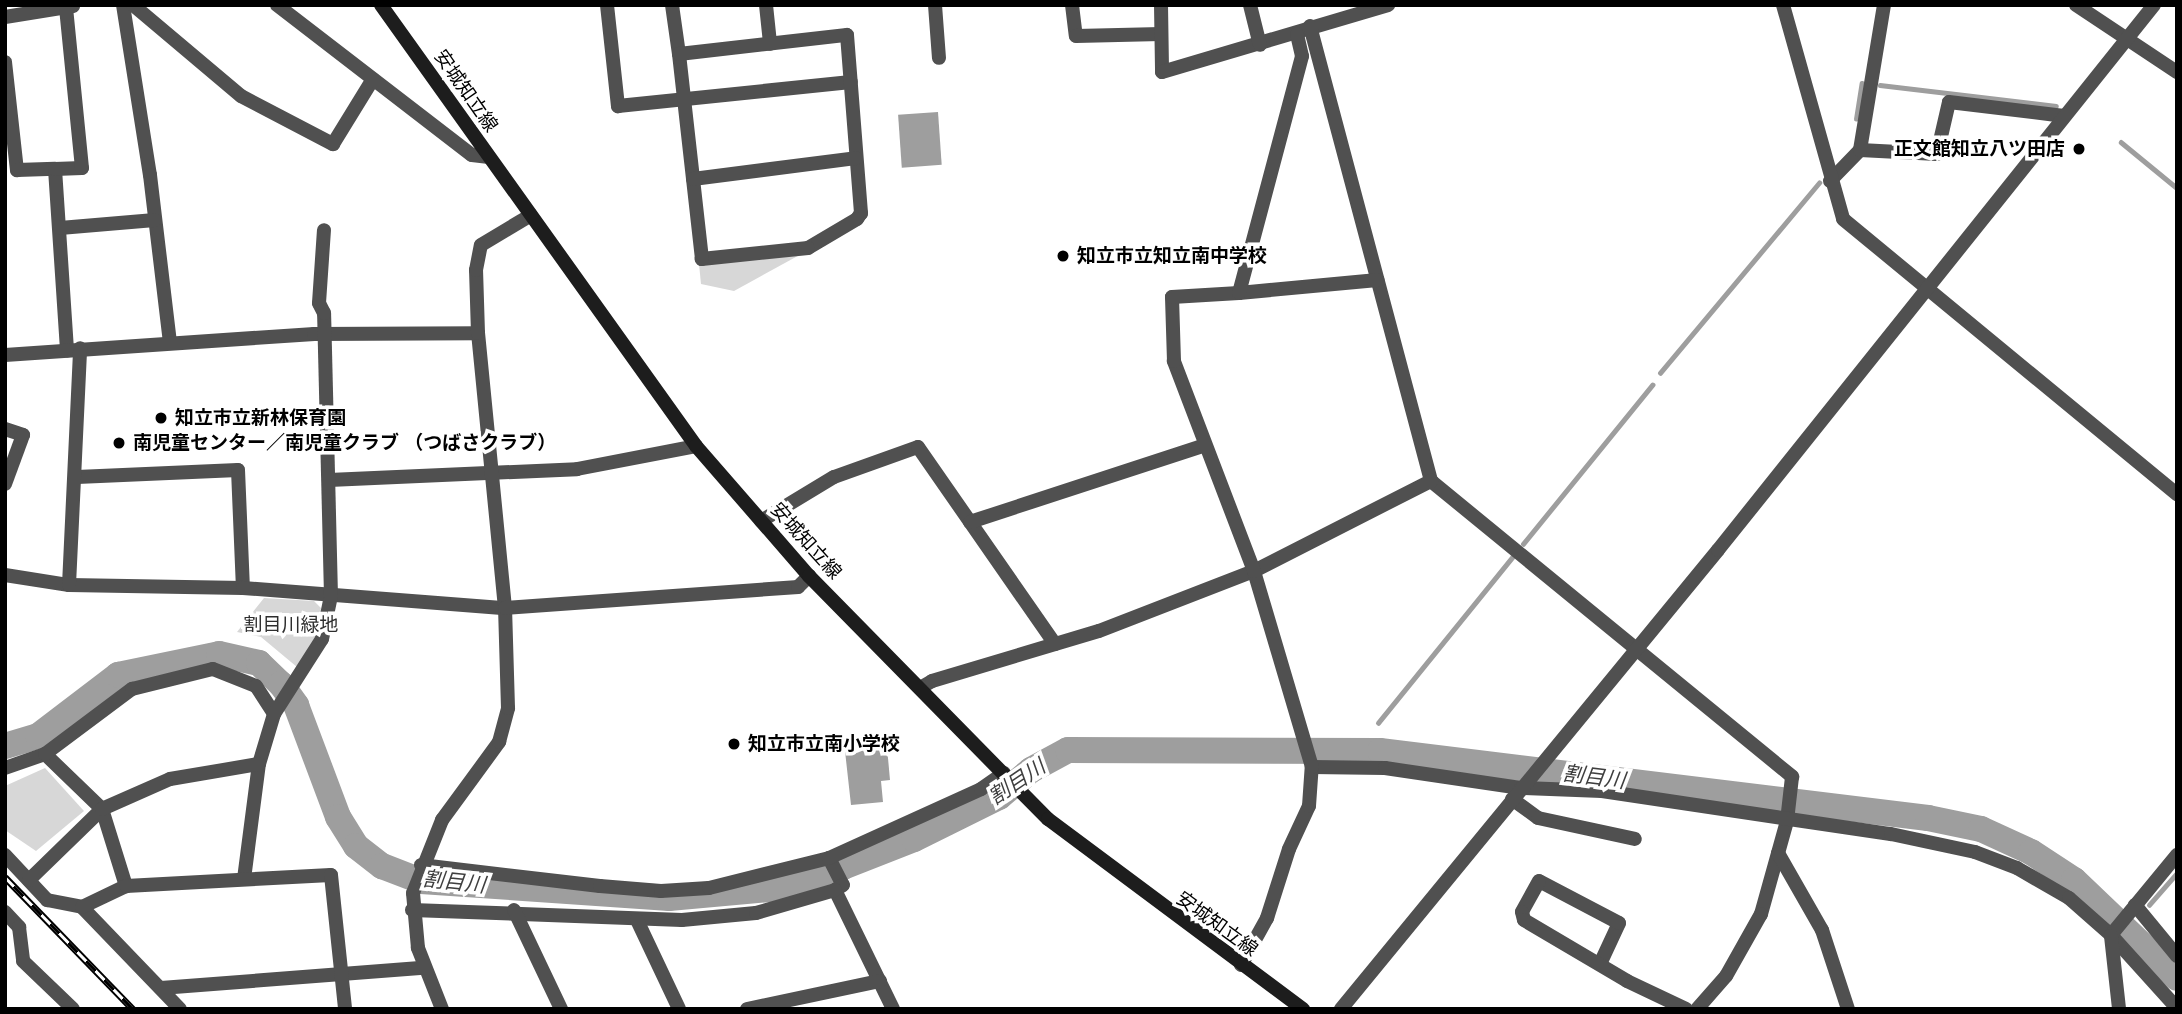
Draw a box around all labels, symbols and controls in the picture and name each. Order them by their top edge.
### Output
street label: 安城知立線 [429,46,503,136]
place label: 正文館知立八ツ田店 [1894,138,2065,160]
marker: 正文館知立八ツ田店 [2071,141,2087,157]
place label: 知立市立知立南中学校 [1077,245,1267,267]
marker: 知立市立知立南中学校 [1055,248,1071,264]
place label: 知立市立新林保育園 [175,407,346,429]
marker: 知立市立新林保育園 [153,410,169,426]
place label: 南児童センター／南児童クラブ （つばさクラブ） [133,432,556,454]
marker: 南児童センター／南児童クラブ （つばさクラブ） [111,435,127,451]
street label: 安城知立線 [766,498,846,584]
park label: 割目川緑地 [244,614,338,636]
place label: 知立市立南小学校 [748,733,900,755]
marker: 知立市立南小学校 [726,736,742,752]
water label: 割目川 [984,754,1050,810]
water label: 割目川 [1561,761,1627,793]
water label: 割目川 [421,866,487,898]
street label: 安城知立線 [1172,887,1262,961]

